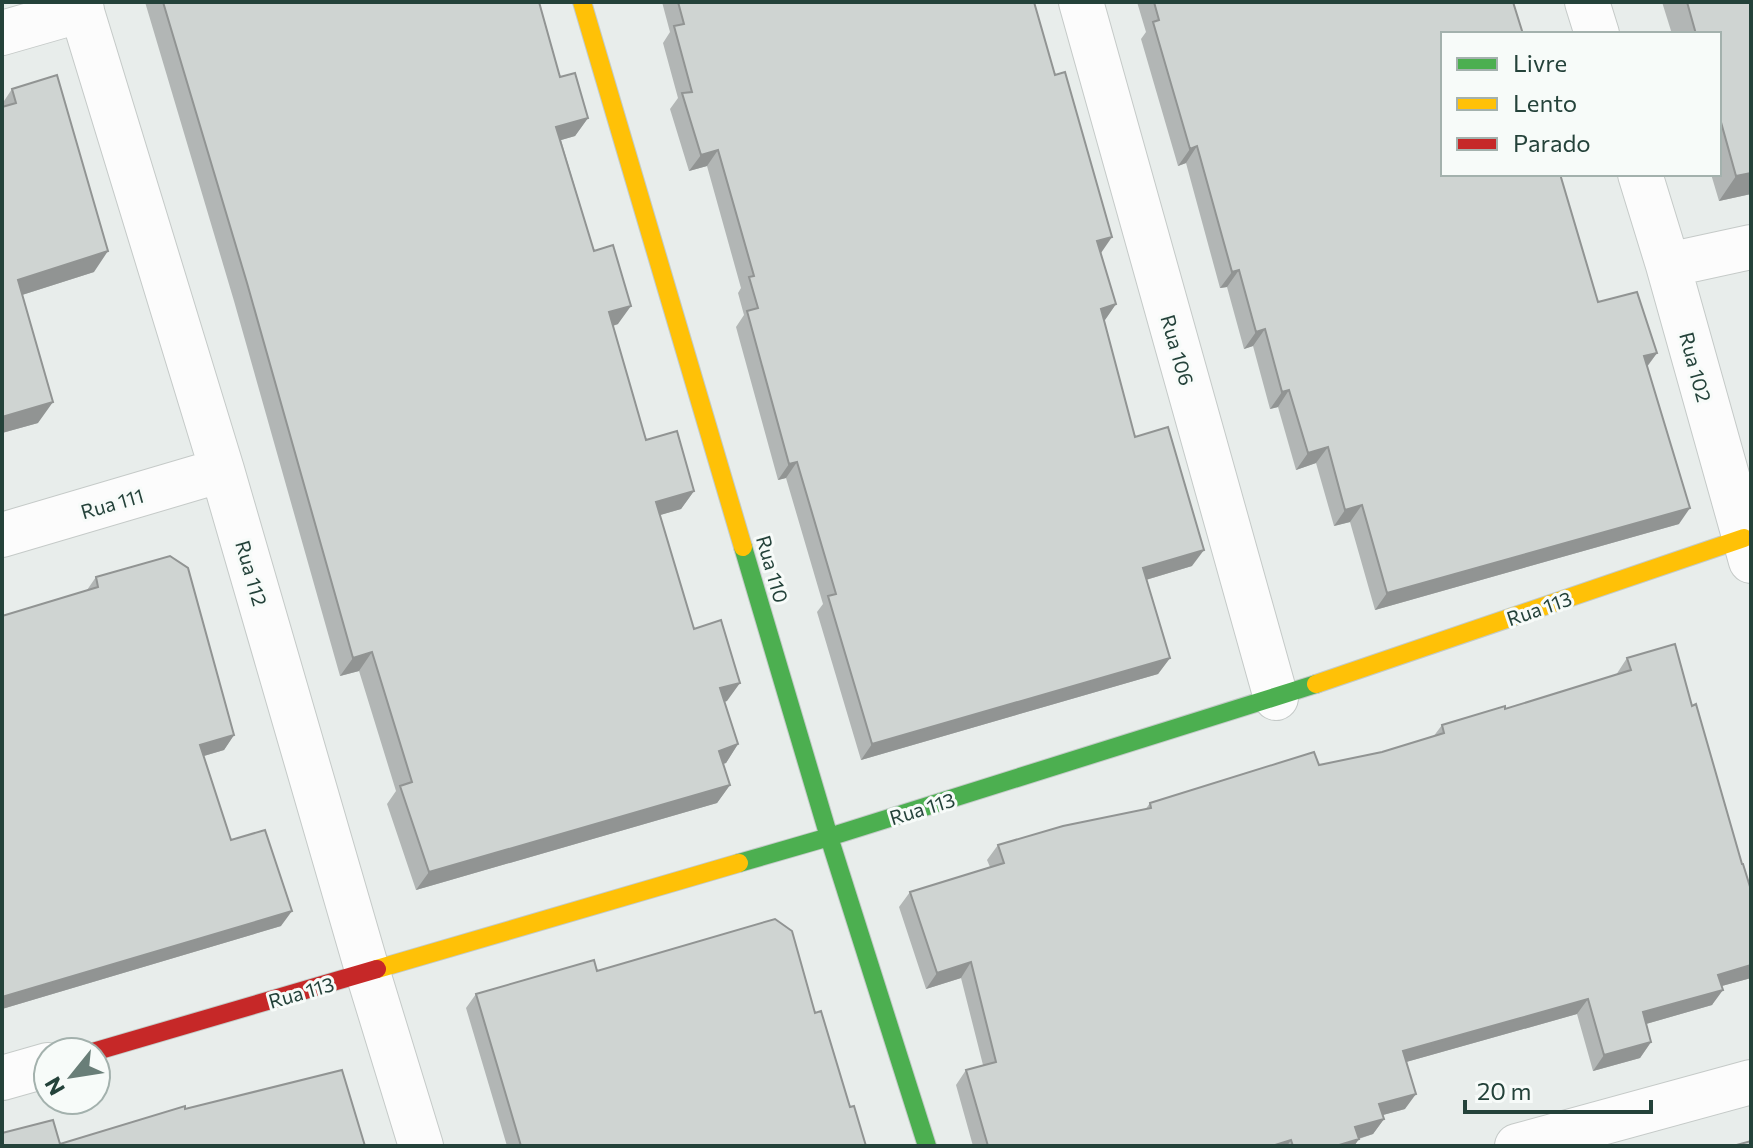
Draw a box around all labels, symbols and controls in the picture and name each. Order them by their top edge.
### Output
legend [1441,32,1721,176]
text: Livre [1513,48,1567,77]
text: Lento [1513,88,1577,117]
text: Parado [1513,128,1591,157]
street label: Rua 106 [1156,312,1200,388]
street label: Rua 102 [1675,329,1717,405]
street label: Rua 111 [78,483,146,523]
street label: Rua 110 [752,533,794,605]
street label: Rua 112 [231,538,273,608]
street label: Rua 113 [1503,586,1575,630]
street label: Rua 113 [886,787,958,829]
street label: Rua 113 [265,971,337,1013]
north arrow [32,1036,112,1116]
scale bar [1465,1064,1651,1114]
text: N [38,1072,70,1100]
text: 20 m [1477,1076,1531,1105]

